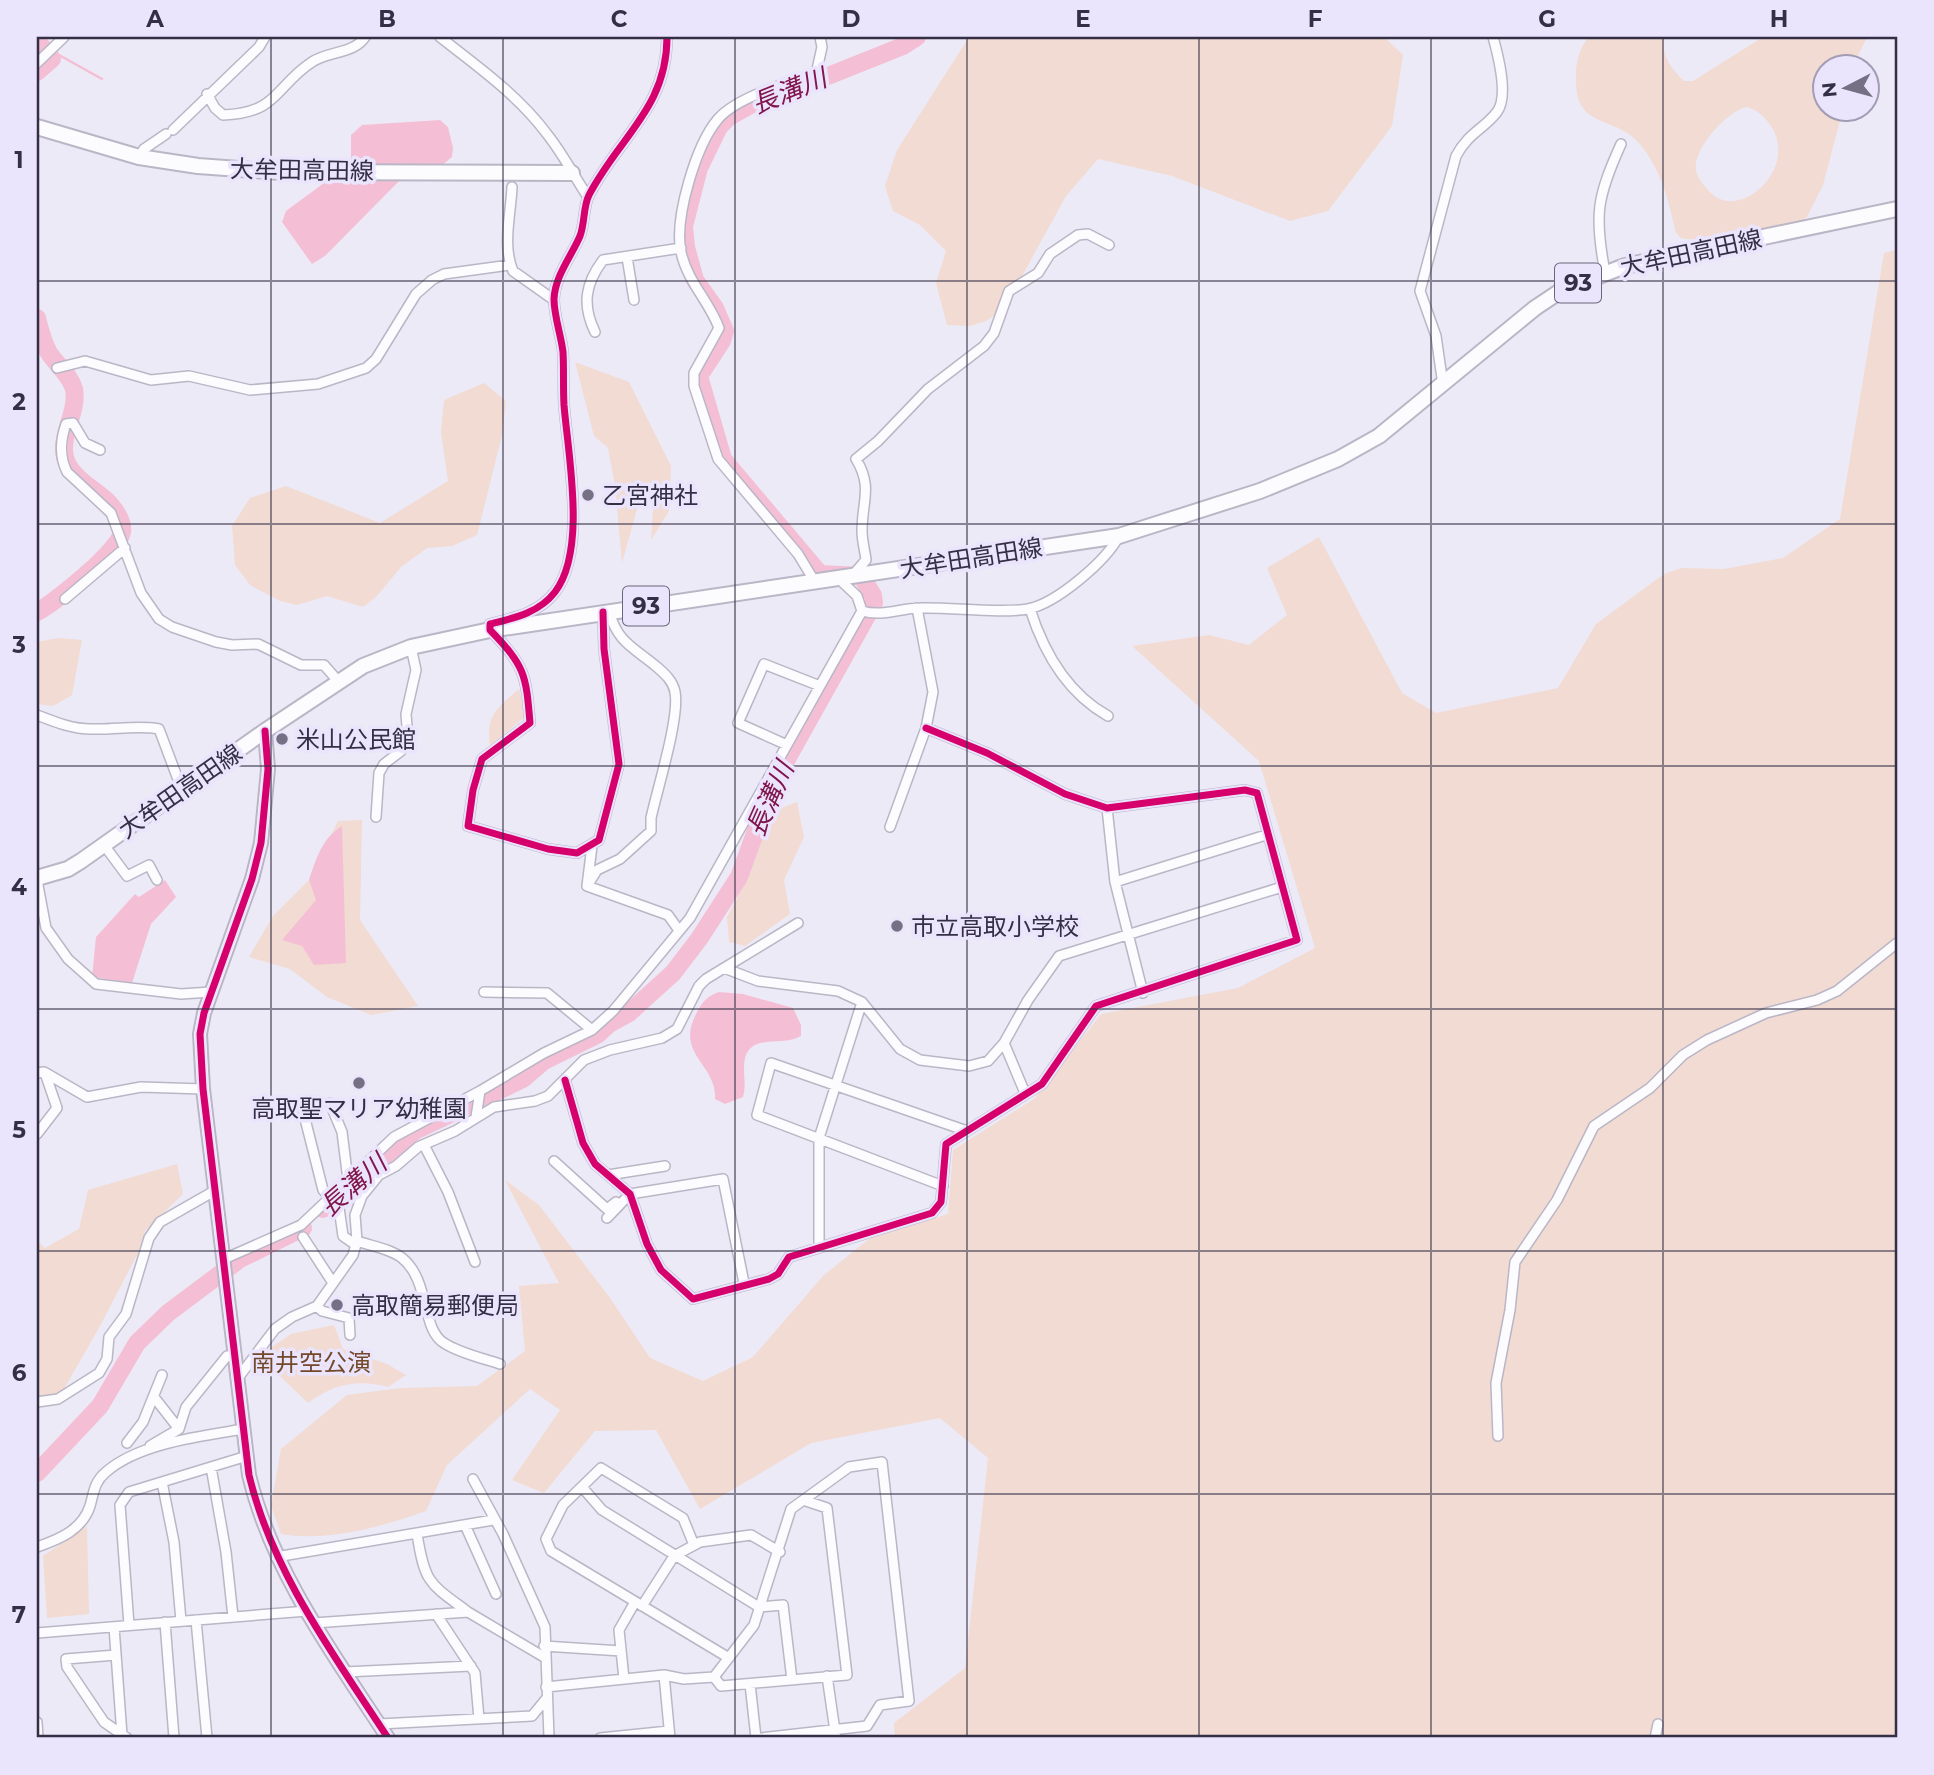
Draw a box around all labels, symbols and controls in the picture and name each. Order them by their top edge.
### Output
text: A [145,5,164,33]
text: B [378,5,396,33]
text: C [611,5,628,33]
text: D [842,5,861,33]
text: E [1075,5,1091,33]
text: F [1308,5,1323,33]
text: G [1538,5,1556,33]
text: H [1770,5,1788,33]
north arrow [1812,52,1882,122]
water label: 長溝川 [747,60,834,120]
text: N [1817,81,1842,99]
text: 1 [14,146,24,174]
street label: 大牟田高田線 [230,154,374,186]
street label: 大牟田高田線 [1618,224,1764,282]
road number: 93 [1555,264,1601,302]
text: 2 [12,388,26,416]
place label: 乙宮神社 [602,481,698,510]
marker: 乙宮神社 [580,487,596,503]
street label: 大牟田高田線 [898,532,1044,584]
road number: 93 [623,586,669,626]
text: 3 [11,631,26,659]
place label: 米山公民館 [296,725,416,754]
marker: 米山公民館 [274,731,290,747]
street label: 大牟田高田線 [113,738,247,844]
water label: 長溝川 [740,754,802,841]
text: 4 [11,873,27,901]
place label: 市立高取小学校 [911,912,1079,941]
marker: 市立高取小学校 [889,918,905,934]
marker: 高取聖マリア幼稚園 [351,1075,367,1091]
place label: 高取聖マリア幼稚園 [251,1094,467,1123]
text: 5 [12,1116,26,1144]
water label: 長溝川 [313,1145,395,1223]
place label: 高取簡易郵便局 [351,1291,519,1320]
marker: 高取簡易郵便局 [329,1297,345,1313]
park label: 南井空公演 [251,1348,371,1377]
text: 6 [12,1359,27,1387]
text: 7 [12,1601,26,1629]

